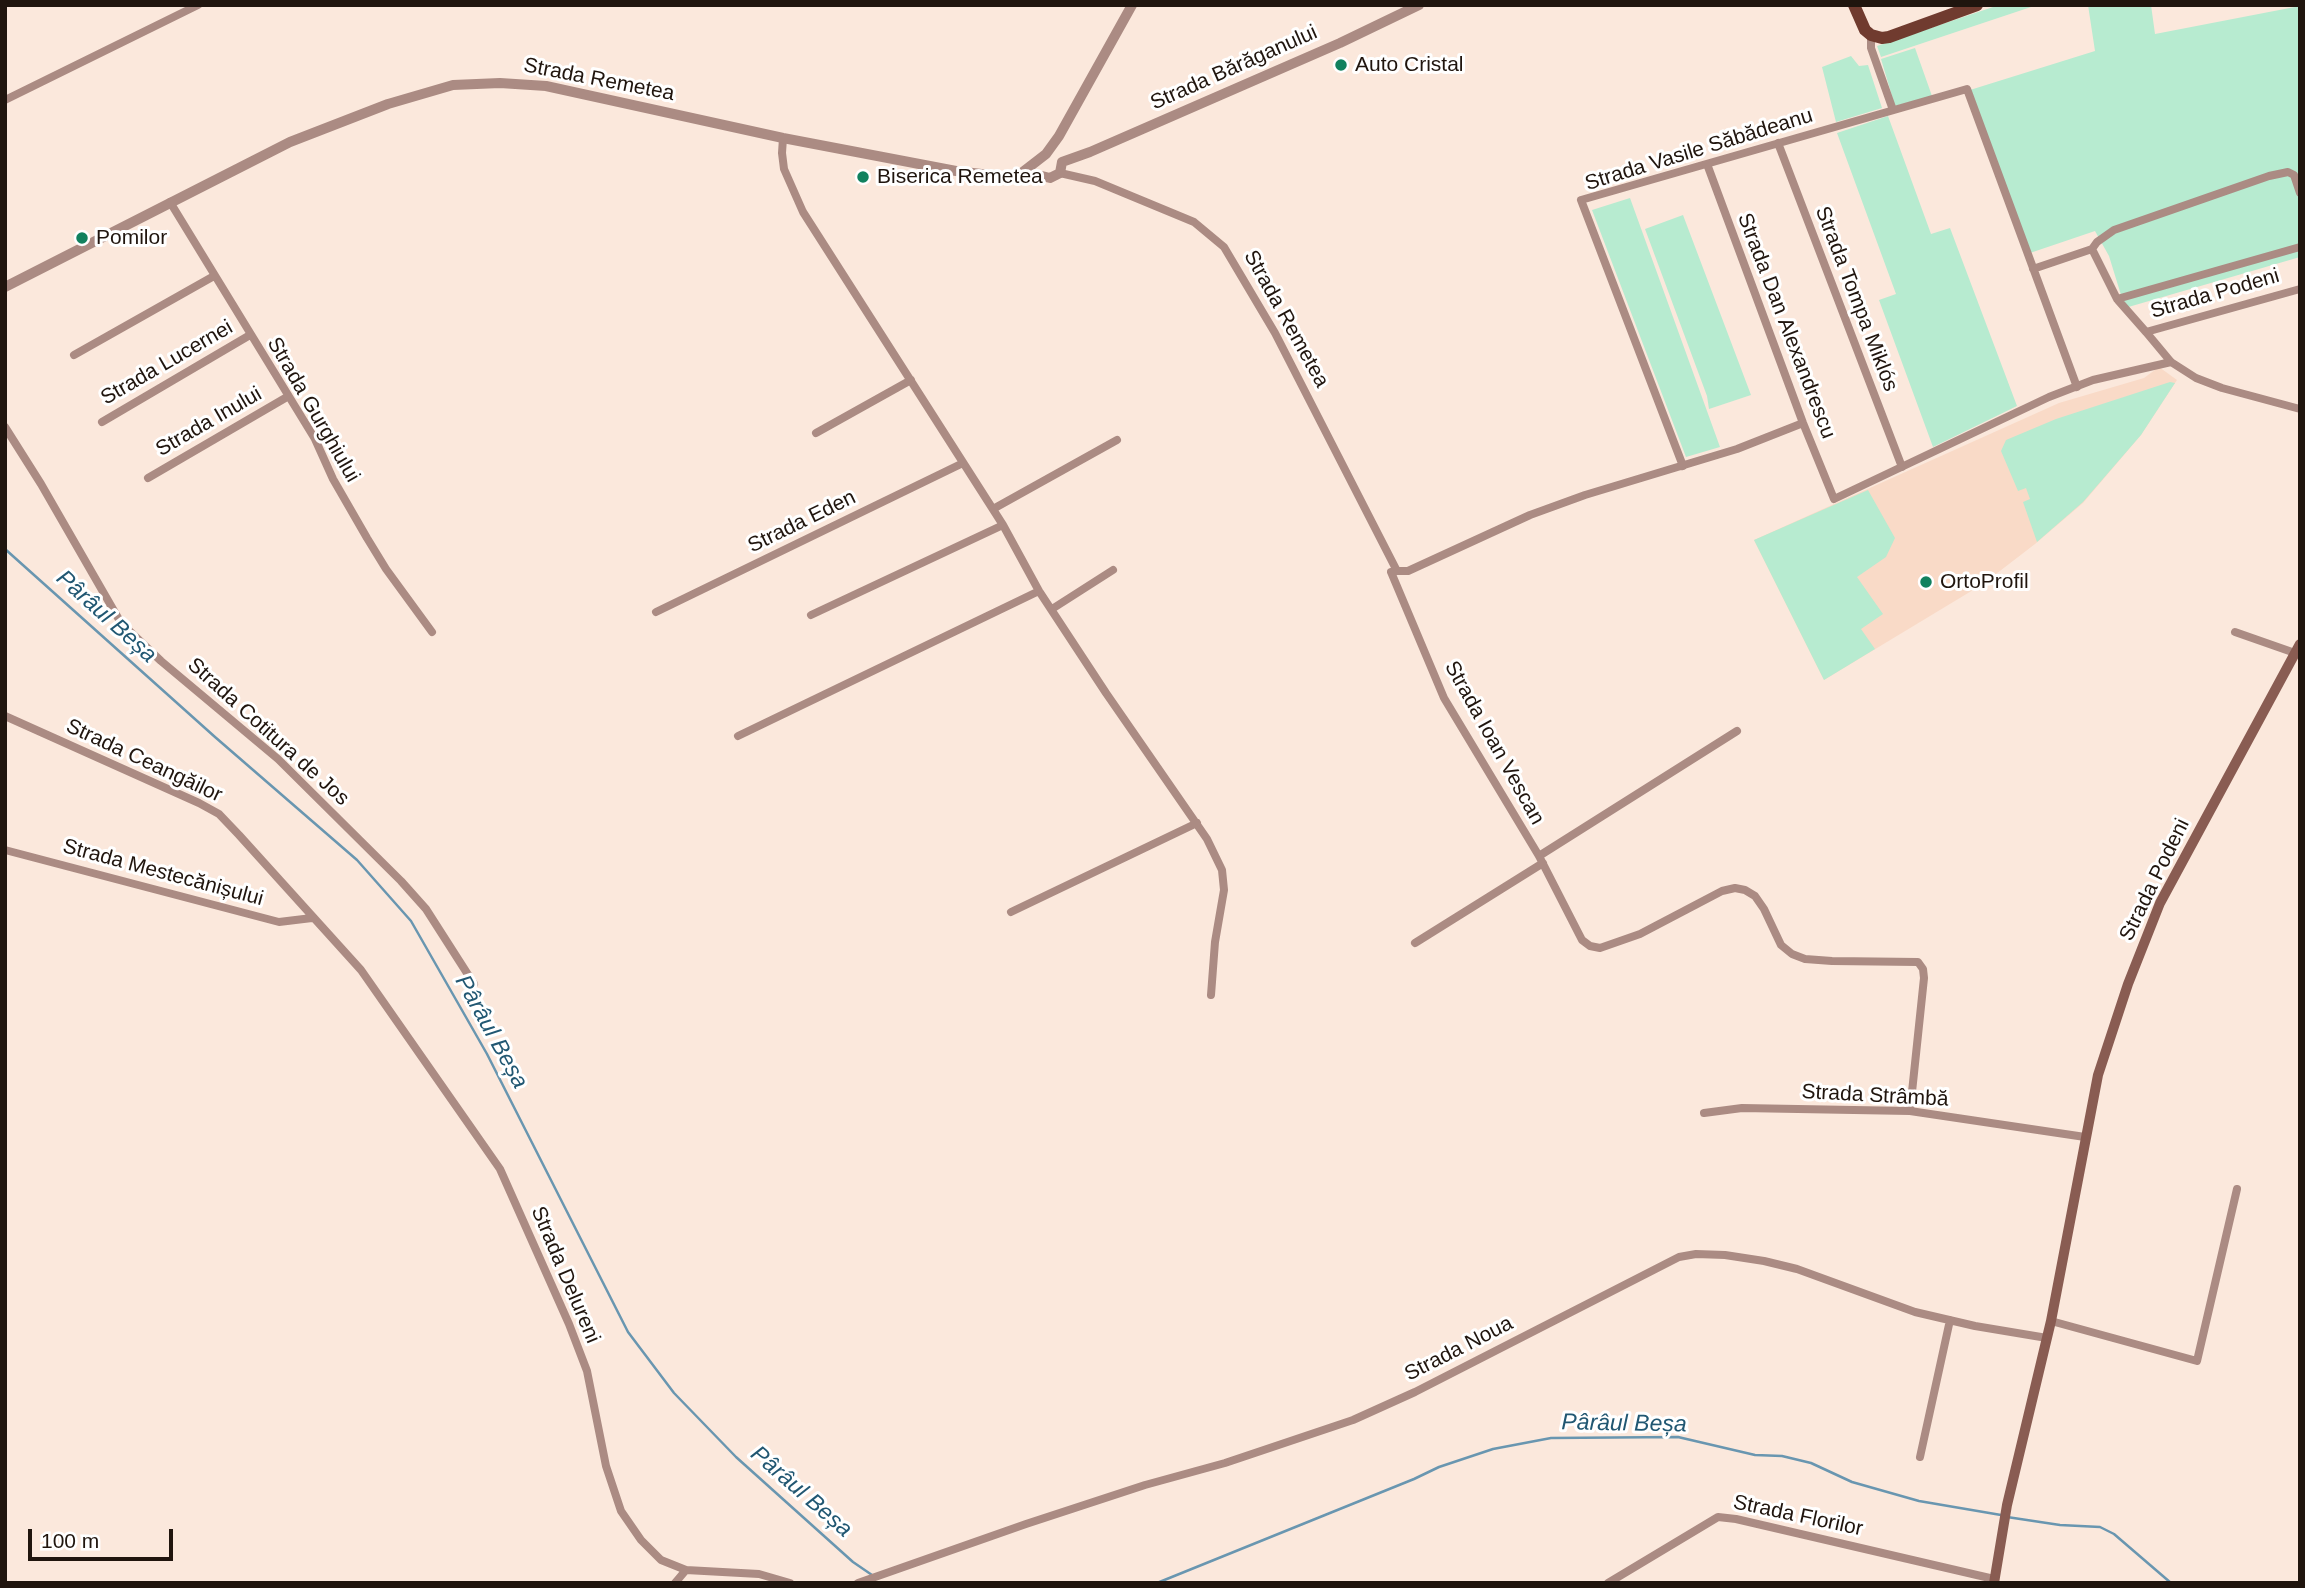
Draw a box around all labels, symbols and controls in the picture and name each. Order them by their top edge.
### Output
street label: Strada Bărăganului [1147,20,1321,116]
place label: Auto Cristal [1355,52,1464,78]
street label: Strada Remetea [522,53,676,107]
marker: Auto Cristal [1333,57,1349,73]
street label: Strada Vasile Săbădeanu [1582,103,1816,197]
place label: Biserica Remetea [877,164,1043,190]
marker: Biserica Remetea [855,169,871,185]
street label: Strada Tompa Miklós [1809,203,1903,395]
street label: Strada Dan Alexandrescu [1731,210,1841,442]
place label: Pomilor [96,225,167,251]
marker: Pomilor [74,230,90,246]
street label: Strada Remetea [1238,246,1334,392]
street label: Strada Podeni [2148,264,2282,324]
street label: Strada Lucernei [97,315,237,411]
street label: Strada Gurghiului [261,333,365,487]
street label: Strada Inului [152,382,266,462]
street label: Strada Eden [744,485,860,559]
water label: Pârâul Beșa [50,565,162,669]
place label: OrtoProfil [1940,569,2029,595]
marker: OrtoProfil [1918,574,1934,590]
street label: Strada Cotitura de Jos [182,653,354,811]
street label: Strada Ioan Vescan [1439,657,1549,829]
street label: Strada Ceangăilor [62,714,226,808]
street label: Strada Podeni [2115,815,2195,945]
street label: Strada Mestecănișului [60,834,266,912]
water label: Pârâul Beșa [449,971,533,1093]
street label: Strada Strâmbă [1801,1080,1949,1112]
street label: Strada Delureni [525,1203,605,1347]
street label: Strada Noua [1401,1311,1517,1387]
water label: Pârâul Beșa [1561,1409,1687,1439]
water label: Pârâul Beșa [745,1440,857,1544]
street label: Strada Florilor [1731,1490,1865,1542]
scale bar [32,1514,177,1558]
text: 100 m [41,1529,99,1552]

